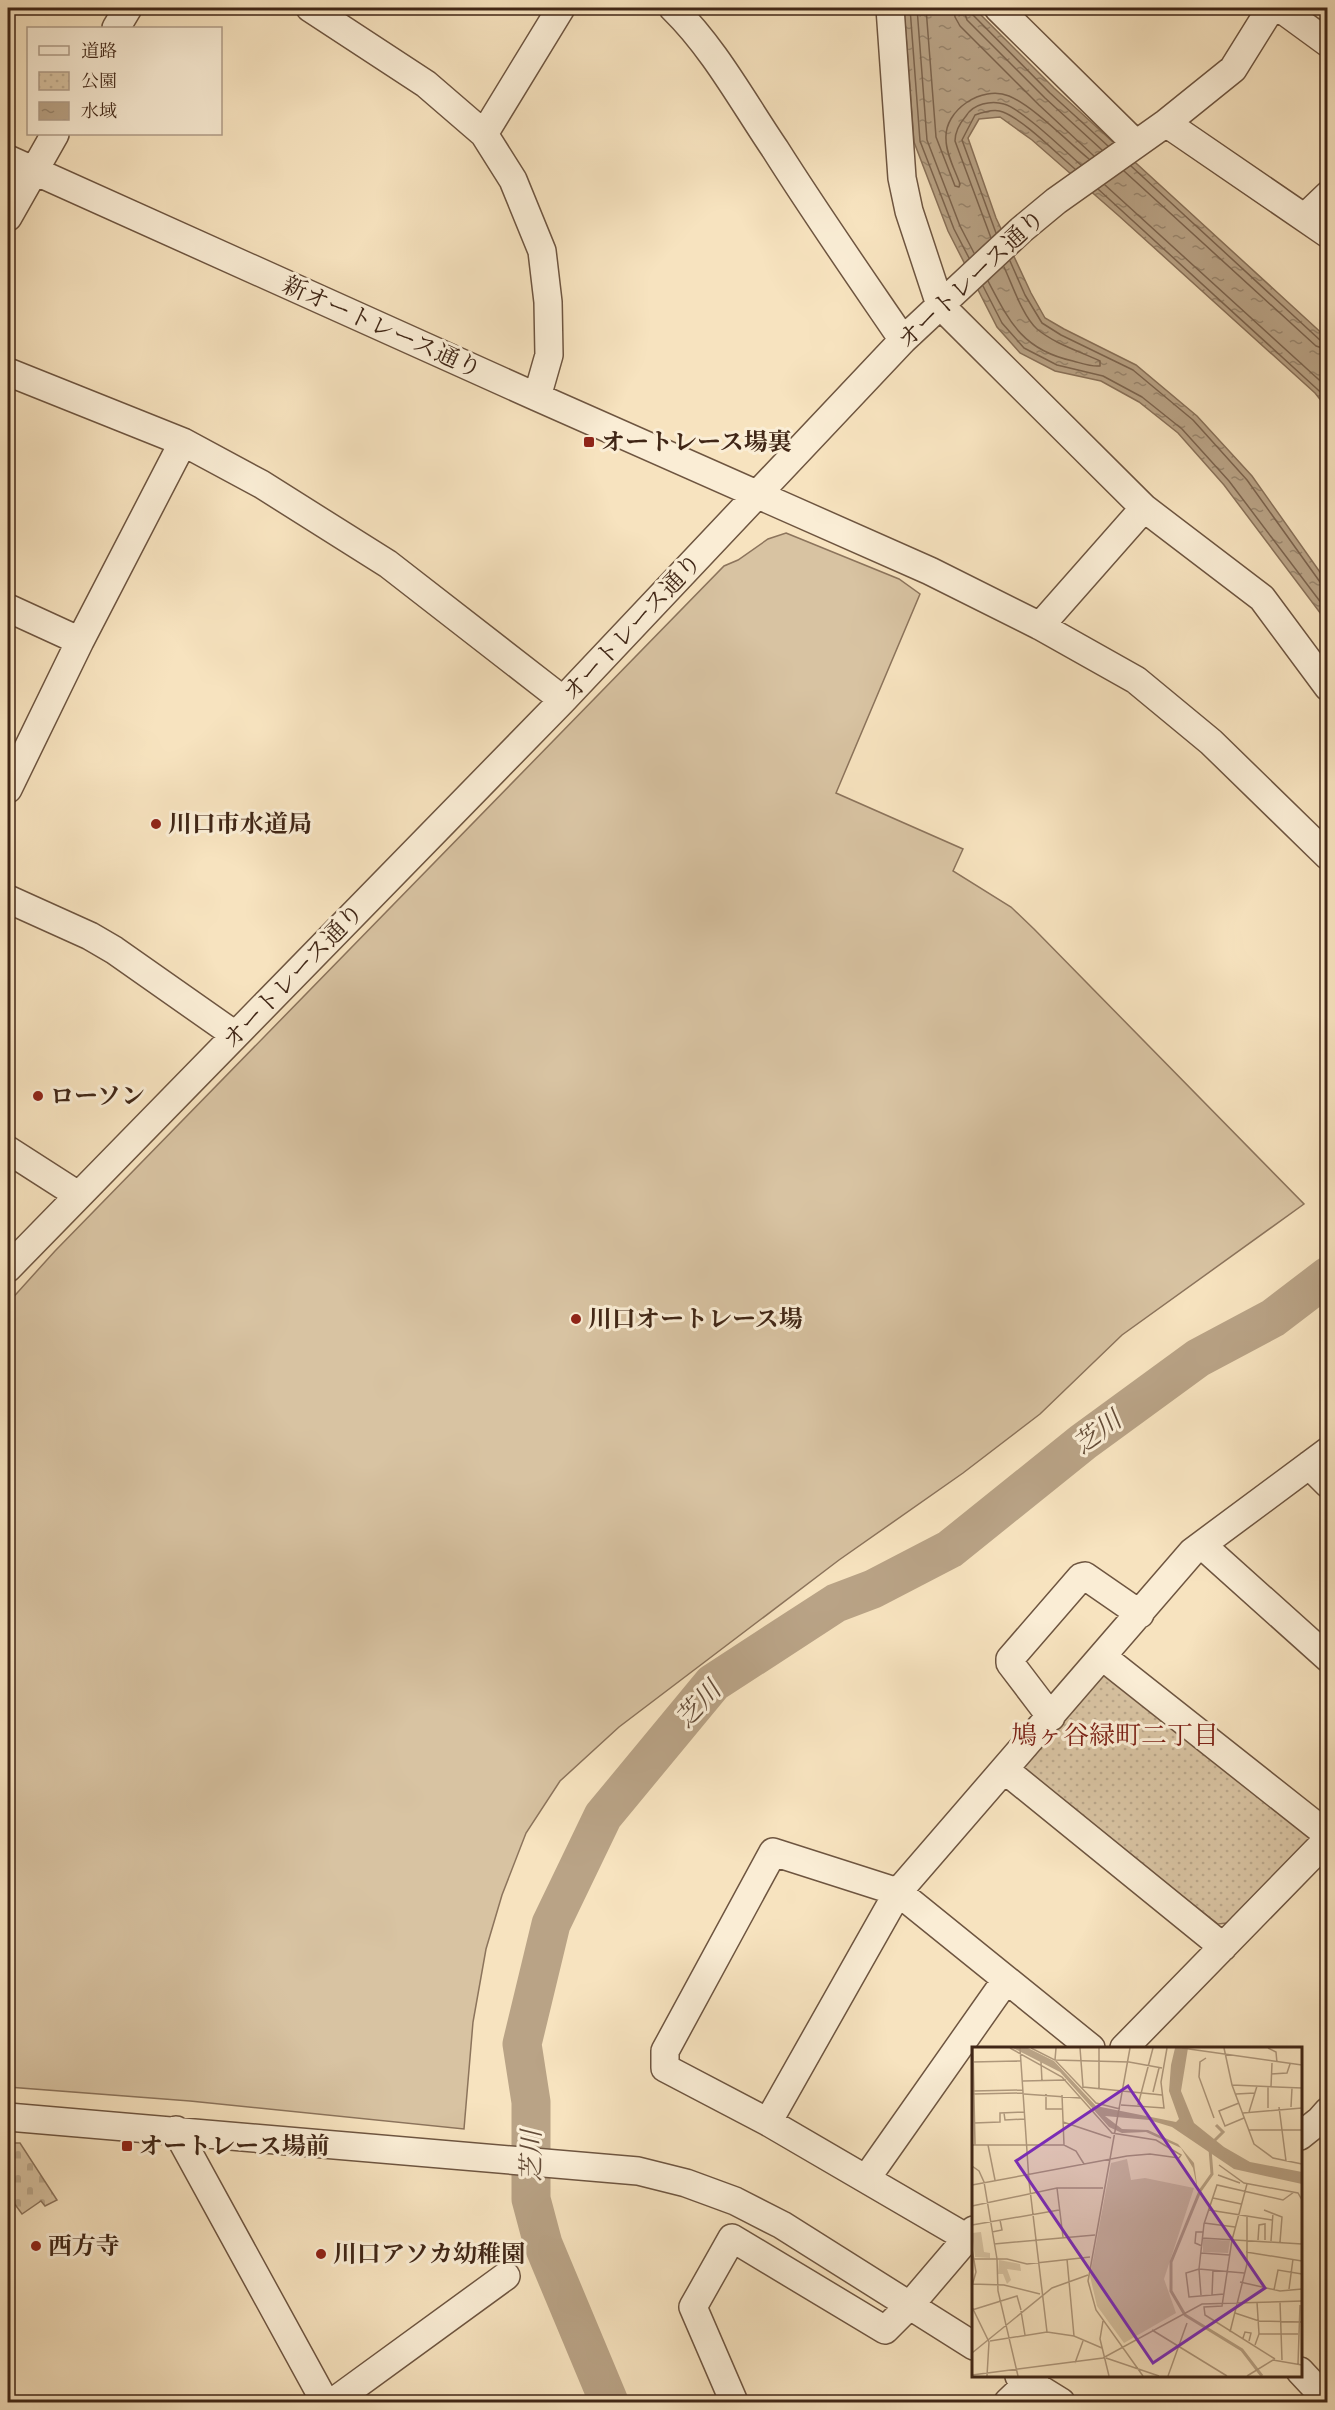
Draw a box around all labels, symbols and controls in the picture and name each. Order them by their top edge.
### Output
legend [27,27,222,135]
text: 道路 [81,40,117,62]
text: 公園 [81,70,117,92]
text: 水域 [81,100,117,122]
street label: オートレース通り [891,203,1051,355]
street label: 新オートレース通り [278,270,486,384]
place label: オートレース場裏 [601,427,792,457]
marker: オートレース場裏 [582,435,596,449]
street label: オートレース通り [556,547,708,707]
place label: 川口市水道局 [168,809,312,839]
marker: 川口市水道局 [149,817,163,831]
street label: オートレース通り [216,897,370,1055]
place label: ローソン [50,1081,145,1111]
marker: ローソン [31,1089,45,1103]
place label: 川口オートレース場 [588,1304,803,1334]
marker: 川口オートレース場 [569,1312,583,1326]
water label: 芝川 [1067,1402,1130,1460]
water label: 芝川 [669,1672,729,1734]
district label: 鳩ヶ谷緑町二丁目 [1011,1719,1219,1751]
inset map [972,2047,1302,2377]
water label: 芝川 [515,2127,547,2182]
place label: オートレース場前 [139,2131,330,2161]
marker: オートレース場前 [120,2139,134,2153]
place label: 西方寺 [48,2231,120,2261]
marker: 西方寺 [29,2239,43,2253]
place label: 川口アソカ幼稚園 [333,2239,525,2269]
marker: 川口アソカ幼稚園 [314,2247,328,2261]

